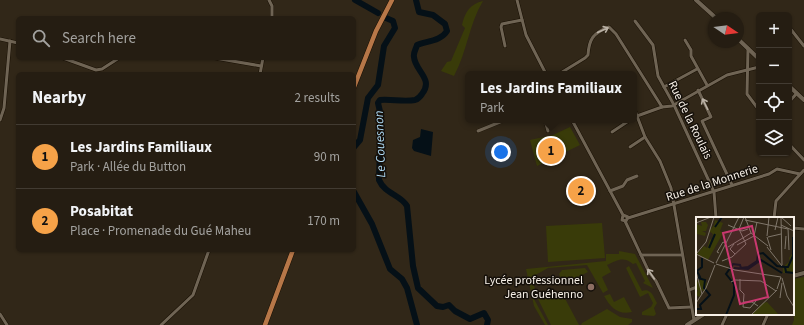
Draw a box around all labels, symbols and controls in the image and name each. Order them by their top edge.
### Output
north arrow [708,12,744,48]
map controls [756,12,792,156]
button: + [756,12,792,48]
search box [16,16,356,60]
one-way arrow [597,26,609,34]
icon: search [30,27,52,49]
text: Search here [62,28,136,49]
button: − [756,48,792,84]
popup [465,71,637,123]
text: Les Jardins Familiaux [480,78,622,99]
street label: Rue de la Roulais [664,78,716,162]
button: locate [756,84,792,120]
text: Nearby [32,86,86,110]
text: 2 results [295,89,340,107]
one-way arrow [701,98,708,110]
text: Park [480,99,504,117]
water label: Le Couesnon [370,110,390,178]
button: layers [756,120,792,156]
pin: 1 [538,136,564,166]
text: Les Jardins Familiaux [70,137,212,158]
your location [491,142,511,162]
text: 1 [42,148,48,166]
text: 90 m [314,148,340,166]
text: Park · Allée du Button [70,158,186,176]
street label: Rue de la Monnerie [664,160,760,206]
pin: 2 [568,176,594,206]
text: Posabitat [70,201,133,222]
text: 2 [42,212,48,230]
text: 170 m [307,212,340,230]
inset map [696,217,794,315]
text: Place · Promenade du Gué Maheu [70,222,251,240]
one-way arrow [647,268,655,279]
place label: Lycée professionnel Jean Guéhenno [484,272,583,303]
marker: Lycée professionnel Jean Guéhenno [586,282,596,292]

